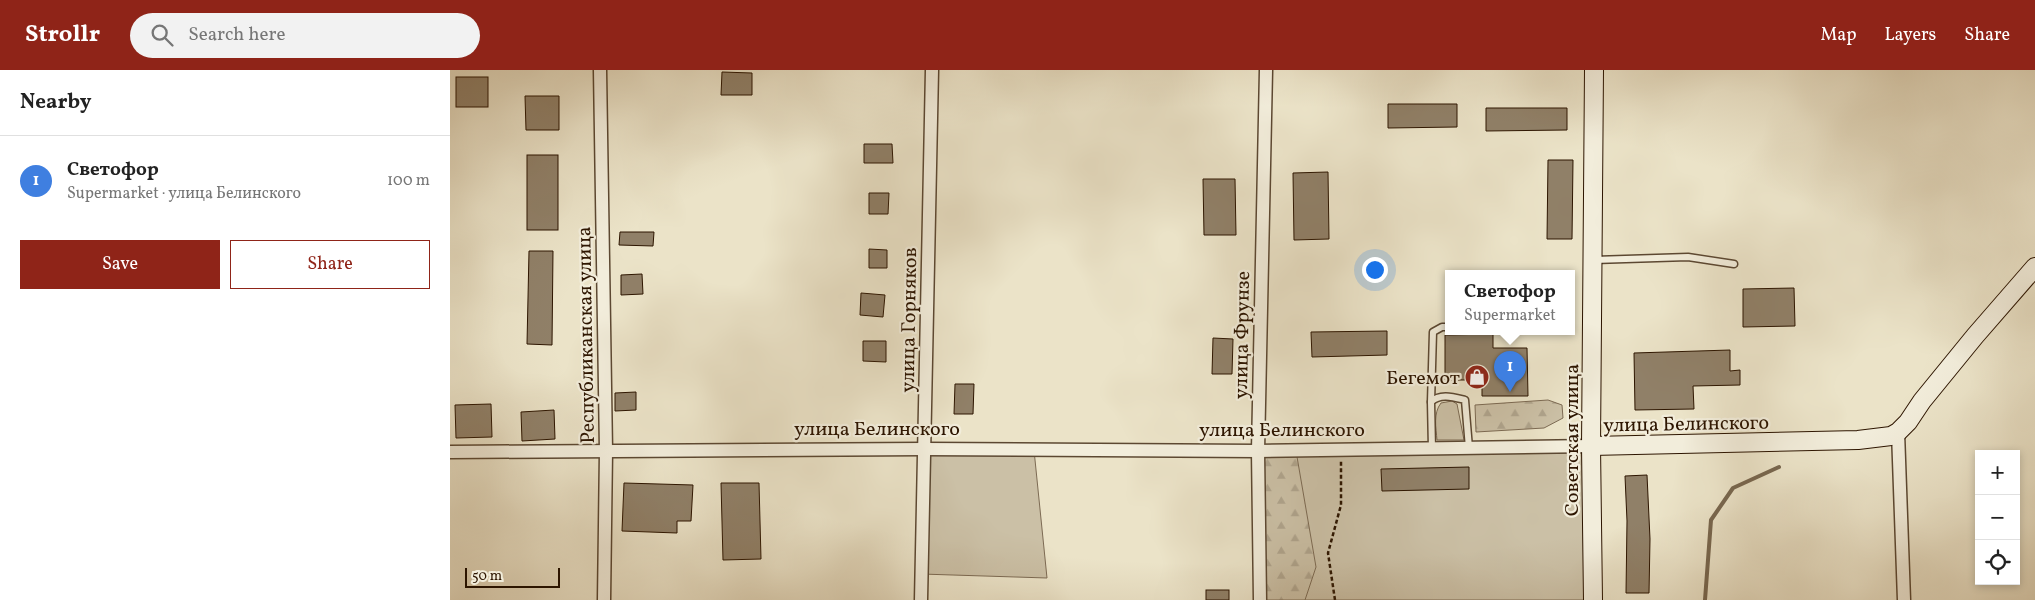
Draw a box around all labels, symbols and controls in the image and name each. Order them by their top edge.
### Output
search box [130,13,480,58]
text: Strollr [25,18,100,52]
icon: search [148,21,176,49]
text: Search here [188,22,286,48]
text: Map [1820,23,1856,48]
text: Layers [1884,23,1936,48]
text: Share [1964,23,2010,48]
text: Nearby [20,88,91,117]
text: Светофор [67,157,159,183]
text: 1 [33,170,39,192]
text: 100 m [387,170,430,192]
text: Supermarket · улица Белинского [67,183,301,205]
street label: Республиканская улица [571,226,603,444]
button: Save [20,240,220,289]
button: Share [230,240,430,289]
street label: улица Горняков [895,247,925,393]
your location [1362,257,1388,283]
popup [1445,270,1575,335]
street label: улица Фрунзе [1228,271,1258,399]
text: Светофор [1464,279,1556,305]
text: Supermarket [1464,305,1556,327]
pin: 1 [1494,351,1526,392]
shop icon: Бегемот [1464,364,1490,390]
street label: Советская улица [1559,364,1587,516]
place label: Бегемот [1386,365,1460,393]
street label: улица Белинского [1603,410,1769,440]
street label: улица Белинского [794,416,960,444]
street label: улица Белинского [1199,417,1365,445]
map controls [1975,450,2020,585]
button: + [1975,450,2020,495]
button: − [1975,495,2020,540]
button: locate [1975,540,2020,585]
scale bar [465,565,560,588]
text: 50 m [472,567,502,586]

